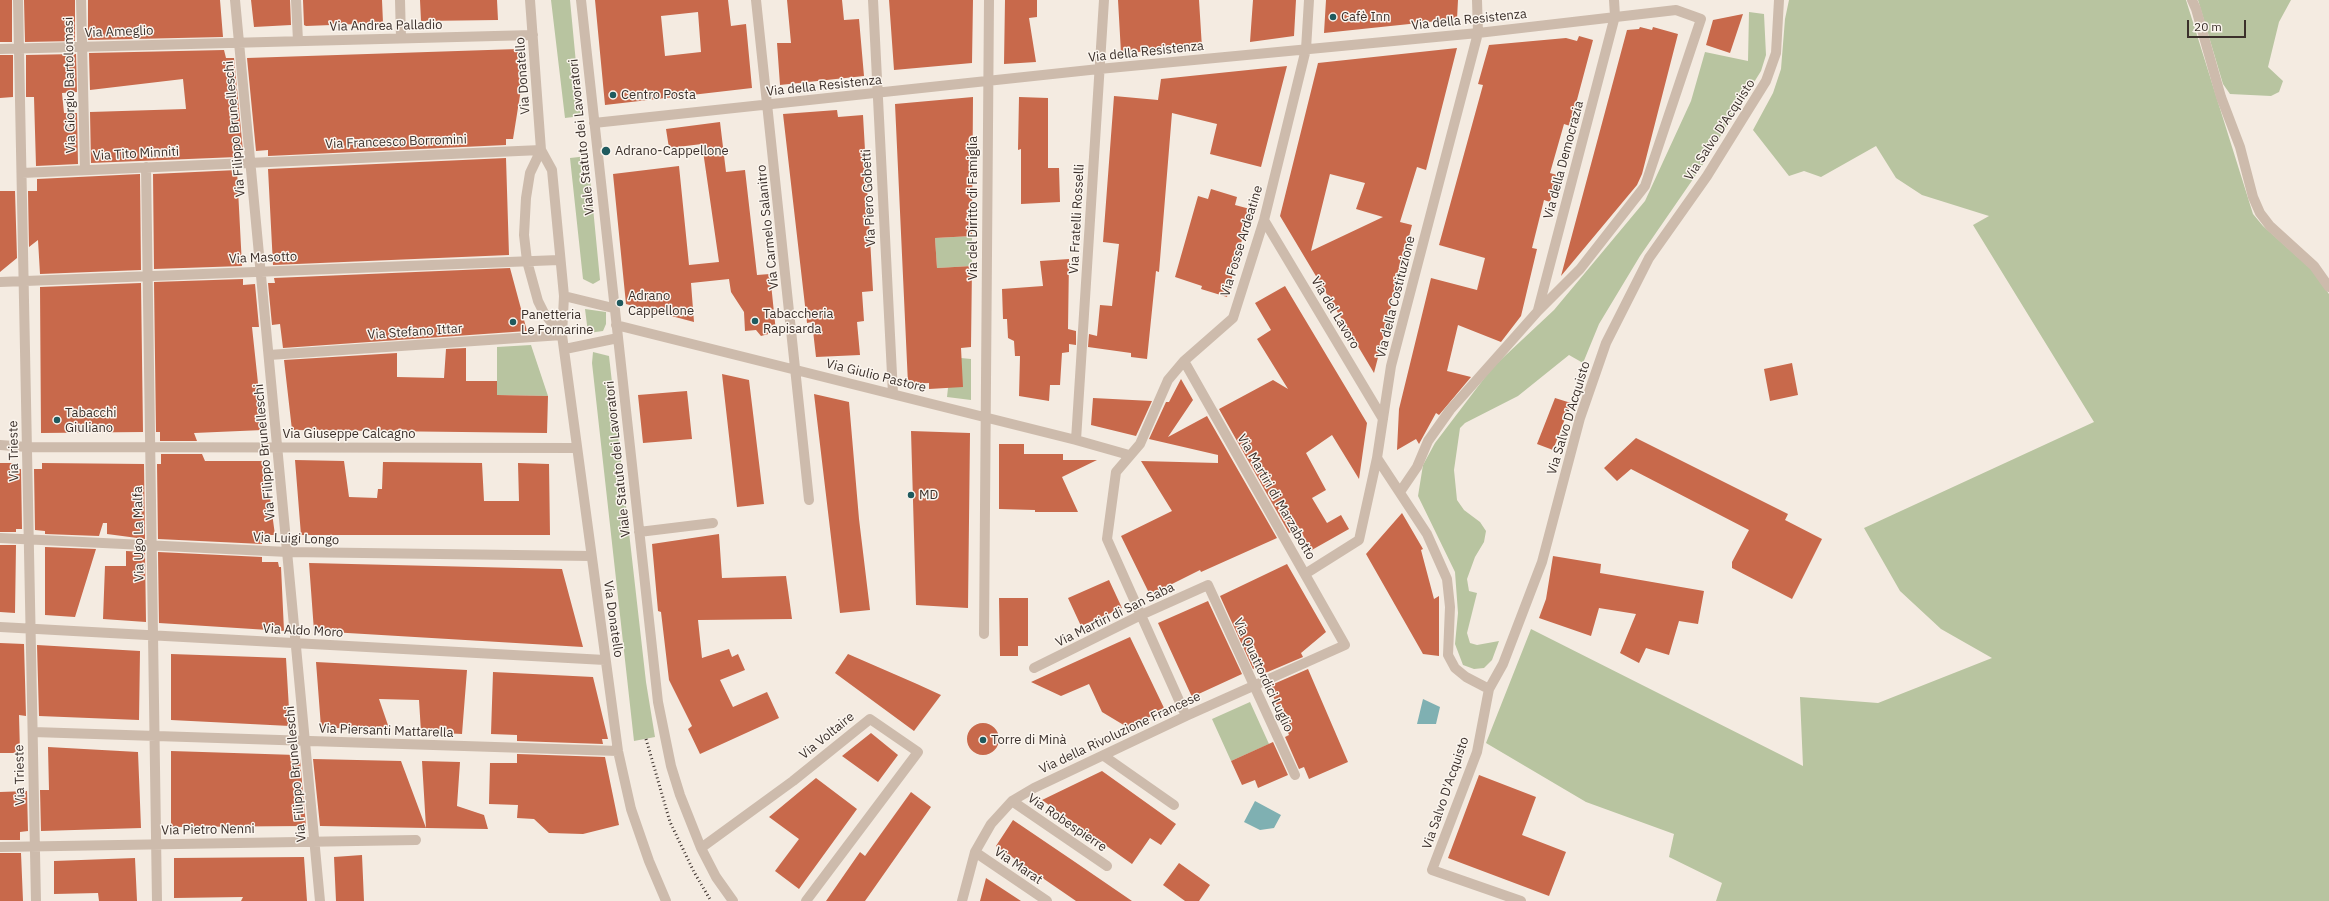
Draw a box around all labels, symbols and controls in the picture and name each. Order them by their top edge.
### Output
street label: Via della Resistenza [1411,6,1527,34]
place label: Cafè Inn [1341,9,1390,25]
marker: Cafè Inn [1328,12,1338,22]
scale bar [2189,12,2248,38]
street label: Via Giorgio Bartolomasi [61,17,79,153]
street label: Via Andrea Palladio [329,17,443,35]
text: 20 m [2194,19,2222,34]
street label: Via Ameglio [84,23,154,41]
street label: Via Donatello [513,37,533,115]
street label: Via della Resistenza [1088,38,1204,66]
street label: Viale Statuto dei Lavoratori [566,58,598,216]
street label: Via Filippo Brunelleschi [221,60,249,198]
street label: Via della Resistenza [766,72,882,100]
street label: Via Salvo D'Acquisto [1681,76,1759,184]
place label: Centro Posta [621,87,696,103]
marker: Centro Posta [608,90,618,100]
street label: Via della Democrazia [1541,99,1587,221]
street label: Via Francesco Borromini [325,132,467,152]
street label: Via del Diritto di Famiglia [965,136,981,280]
place label: Adrano-Cappellone [615,143,729,159]
street label: Via Tito Minniti [92,144,180,164]
marker: Adrano-Cappellone [600,145,612,157]
street label: Via Piero Gobetti [859,149,879,247]
street label: Via Carmelo Salanitro [754,164,782,290]
street label: Via Fratelli Rosselli [1066,164,1088,274]
street label: Via Fosse Ardeatine [1218,184,1266,298]
street label: Via della Costituzione [1373,234,1419,360]
street label: Via Masotto [228,249,298,267]
street label: Via del Lavoro [1307,274,1363,352]
place label: Adrano Cappellone [628,288,694,319]
marker: Adrano Cappellone [615,298,625,308]
place label: Tabaccheria Rapisarda [763,306,833,337]
place label: Panetteria Le Fornarine [521,307,593,338]
marker: Tabaccheria Rapisarda [750,316,760,326]
marker: Panetteria Le Fornarine [508,317,518,327]
street label: Via Stefano Ittar [367,321,463,343]
street label: Via Giulio Pastore [824,356,928,396]
street label: Via Salvo D'Acquisto [1544,359,1594,477]
street label: Viale Statuto dei Lavoratori [602,380,634,538]
street label: Via Filippo Brunelleschi [251,383,279,521]
place label: Tabacchi Giuliano [65,405,117,436]
marker: Tabacchi Giuliano [52,415,62,425]
street label: Via Trieste [6,420,22,482]
street label: Via Giuseppe Calcagno [282,426,416,442]
street label: Via Martiri di Marzabotto [1234,431,1318,563]
street label: Via Ugo La Malfa [130,486,148,582]
place label: MD [919,487,938,503]
marker: MD [906,490,916,500]
street label: Via Luigi Longo [253,530,339,548]
street label: Via Martiri di San Saba [1053,579,1177,651]
street label: Via Donatello [600,580,626,658]
street label: Via Quattordici Luglio [1230,616,1296,734]
street label: Via Aldo Moro [262,621,344,641]
street label: Via della Rivoluzione Francese [1037,689,1203,777]
street label: Via Filippo Brunelleschi [282,705,310,843]
street label: Via Voltaire [796,709,858,763]
street label: Via Piersanti Mattarella [318,721,454,741]
place label: Torre di Minà [991,732,1067,748]
marker: Torre di Minà [978,735,988,745]
street label: Via Salvo D'Acquisto [1419,735,1473,851]
street label: Via Trieste [12,744,28,806]
street label: Via Robespierre [1024,791,1110,855]
street label: Via Pietro Nenni [161,821,255,839]
street label: Via Marat [991,844,1045,888]

